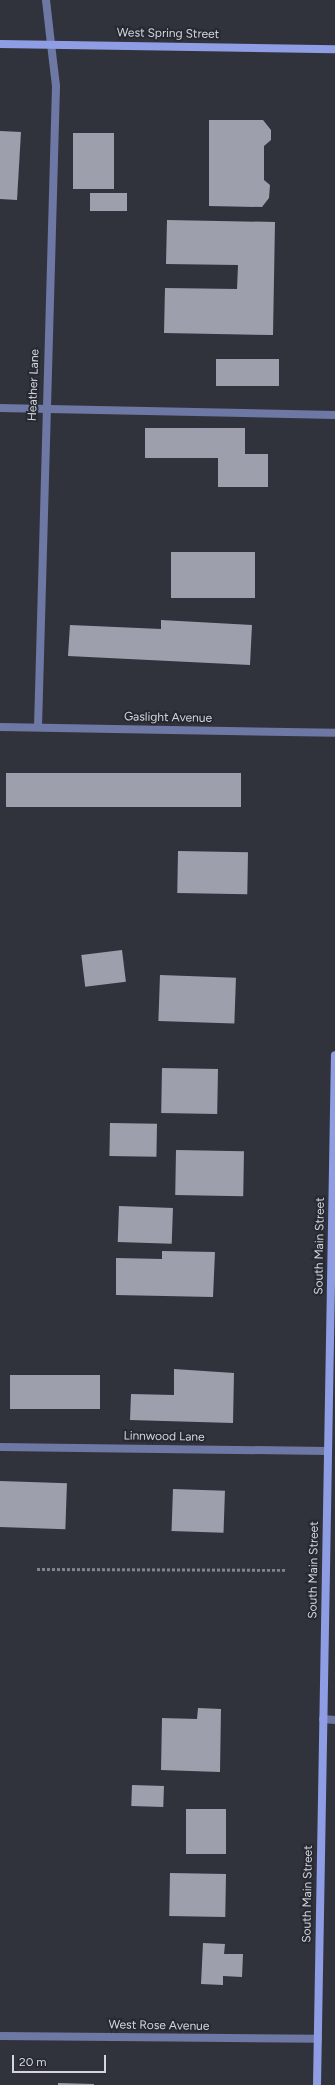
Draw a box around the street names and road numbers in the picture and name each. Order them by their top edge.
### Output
street label: West Spring Street [117,26,219,42]
street label: Heather Lane [26,349,42,421]
street label: Gaslight Avenue [124,710,212,726]
street label: South Main Street [312,1197,328,1295]
street label: Linnwood Lane [123,1429,205,1445]
street label: South Main Street [306,1521,322,1619]
street label: South Main Street [300,1845,316,1943]
street label: West Rose Avenue [108,2018,210,2034]

